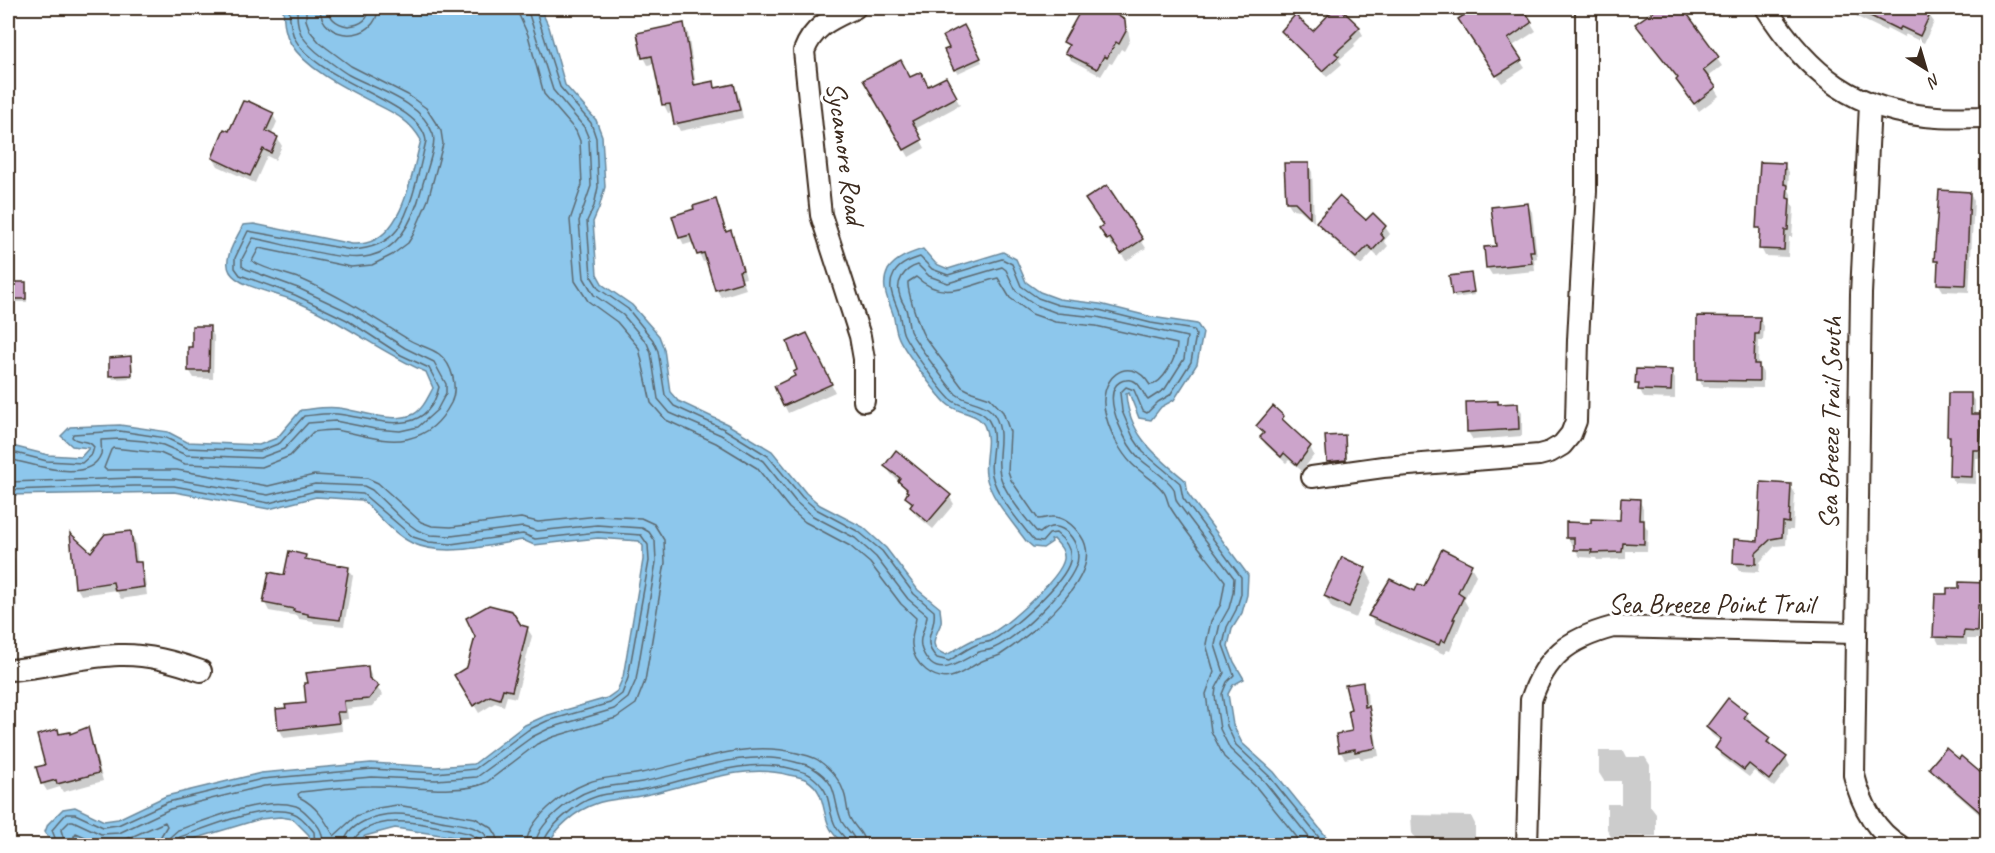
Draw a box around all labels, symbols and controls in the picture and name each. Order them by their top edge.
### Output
north arrow [1896,39,1956,99]
text: N [1922,69,1944,93]
street label: Sycamore Road [819,80,874,230]
street label: Sea Breeze Trail South [1811,316,1849,530]
street label: Sea Breeze Point Trail [1608,586,1819,621]

